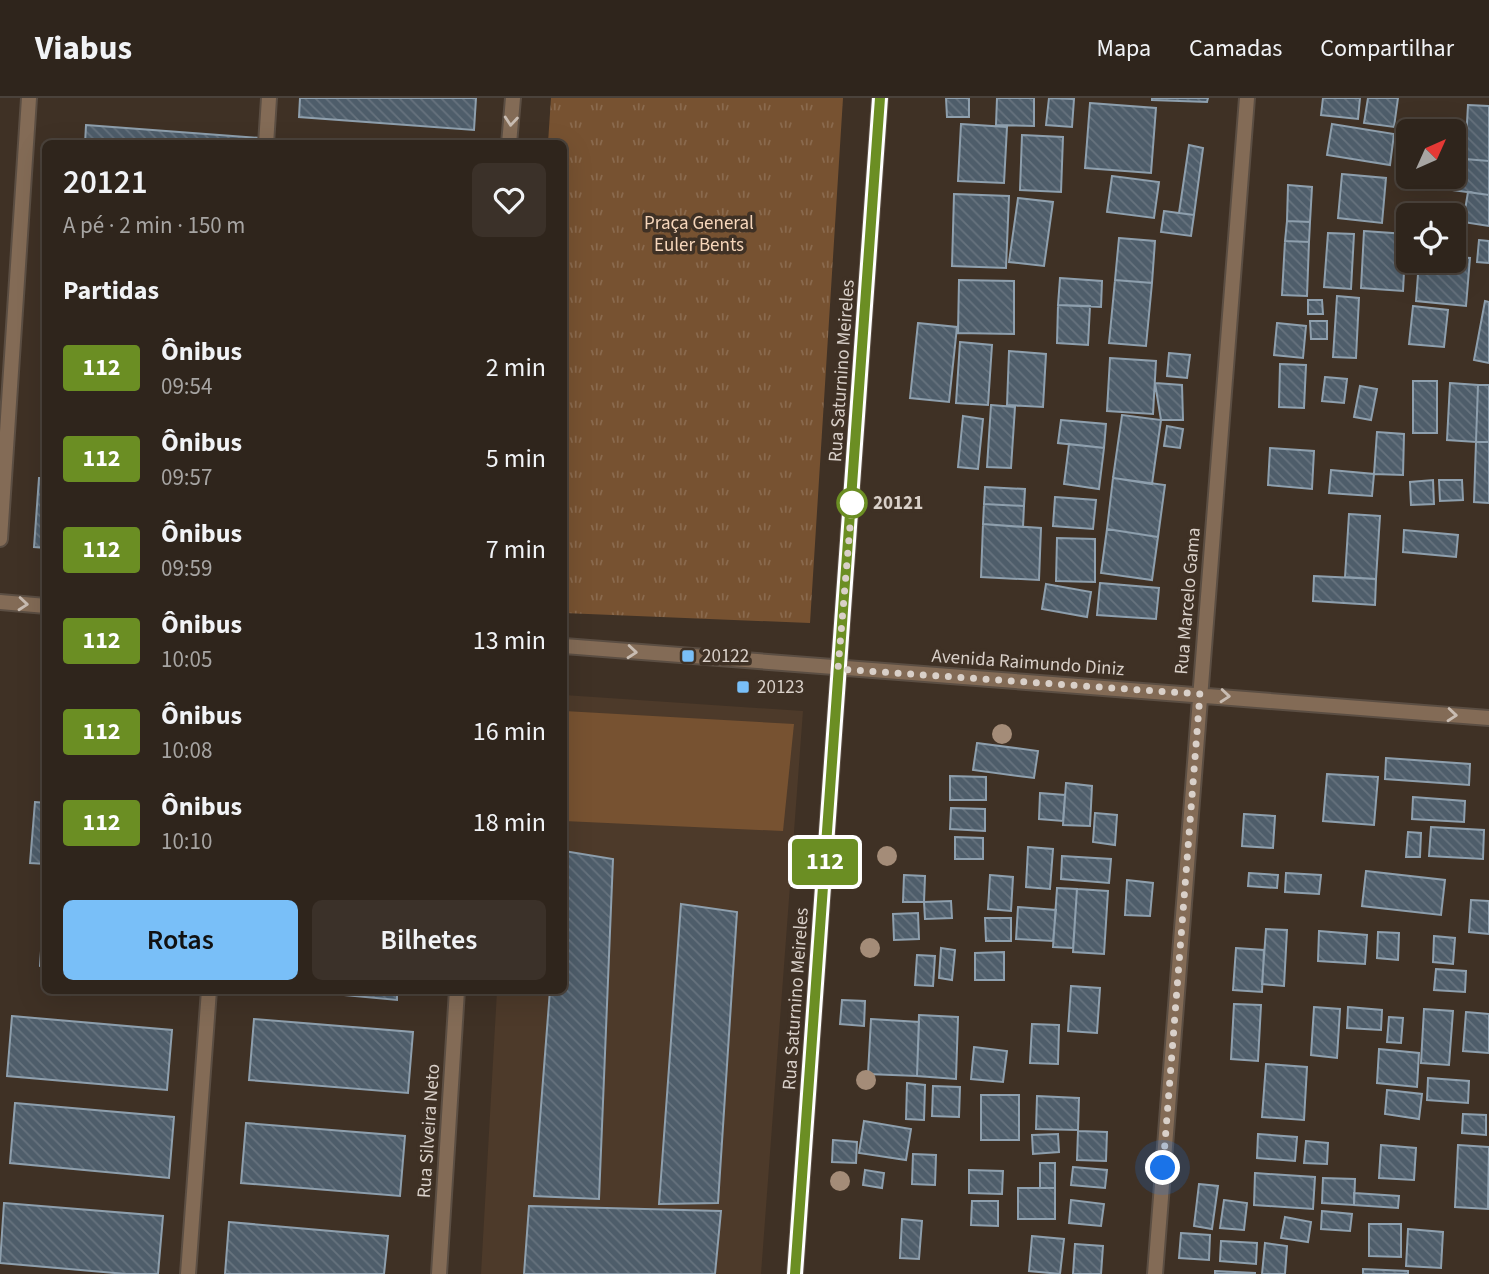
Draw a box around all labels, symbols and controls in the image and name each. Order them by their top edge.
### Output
text: Viabus [35,25,132,72]
text: Mapa [1096,31,1151,66]
text: Camadas [1189,31,1282,66]
text: Compartilhar [1320,31,1454,66]
one-way arrow [504,116,519,127]
north arrow [1396,119,1466,189]
map controls [1396,119,1466,273]
text: 20121 [63,159,148,206]
button: heart [472,163,546,237]
button: locate [1396,203,1466,273]
text: A pé · 2 min · 150 m [63,209,245,242]
park label: Praça General Euler Bents [644,210,754,259]
text: Partidas [63,272,159,309]
street label: Rua Saturnino Meireles [822,279,862,463]
text: Ônibus [161,333,242,370]
text: 2 min [486,349,546,386]
text: 112 [82,350,121,385]
text: 09:54 [161,370,212,403]
text: Ônibus [161,424,242,461]
text: 5 min [486,440,546,477]
text: 112 [82,441,121,476]
text: 09:57 [161,461,212,494]
marker: 20121 [837,488,867,518]
place label: 20121 [873,490,923,517]
text: Ônibus [161,515,242,552]
street label: Rua Marcelo Gama [1168,526,1208,676]
text: 7 min [486,531,546,568]
text: 112 [82,532,121,567]
text: 09:59 [161,552,212,585]
one-way arrow [18,596,29,611]
text: Ônibus [161,606,242,643]
text: 13 min [473,622,546,659]
text: 112 [82,623,121,658]
text: 10:05 [161,643,212,676]
place label: 20122 [702,643,749,670]
street label: Avenida Raimundo Diniz [931,643,1125,683]
one-way arrow [626,644,637,659]
marker: 20122 [680,648,696,664]
place label: 20123 [757,674,804,701]
marker: 20123 [735,679,751,695]
one-way arrow [1220,688,1231,703]
text: Ônibus [161,697,242,734]
one-way arrow [1446,707,1457,722]
text: 16 min [473,713,546,750]
text: 112 [82,714,121,749]
text: 10:08 [161,734,212,767]
text: Ônibus [161,788,242,825]
text: 18 min [473,804,546,841]
text: 112 [82,805,121,840]
text: 10:10 [161,825,212,858]
line badge: 112 [785,839,865,885]
text: 112 [806,844,844,879]
button: Rotas [63,900,298,980]
button: Bilhetes [312,900,546,980]
street label: Rua Saturnino Meireles [776,907,816,1091]
street label: Rua Silveira Neto [411,1063,447,1199]
your location [1145,1150,1180,1185]

